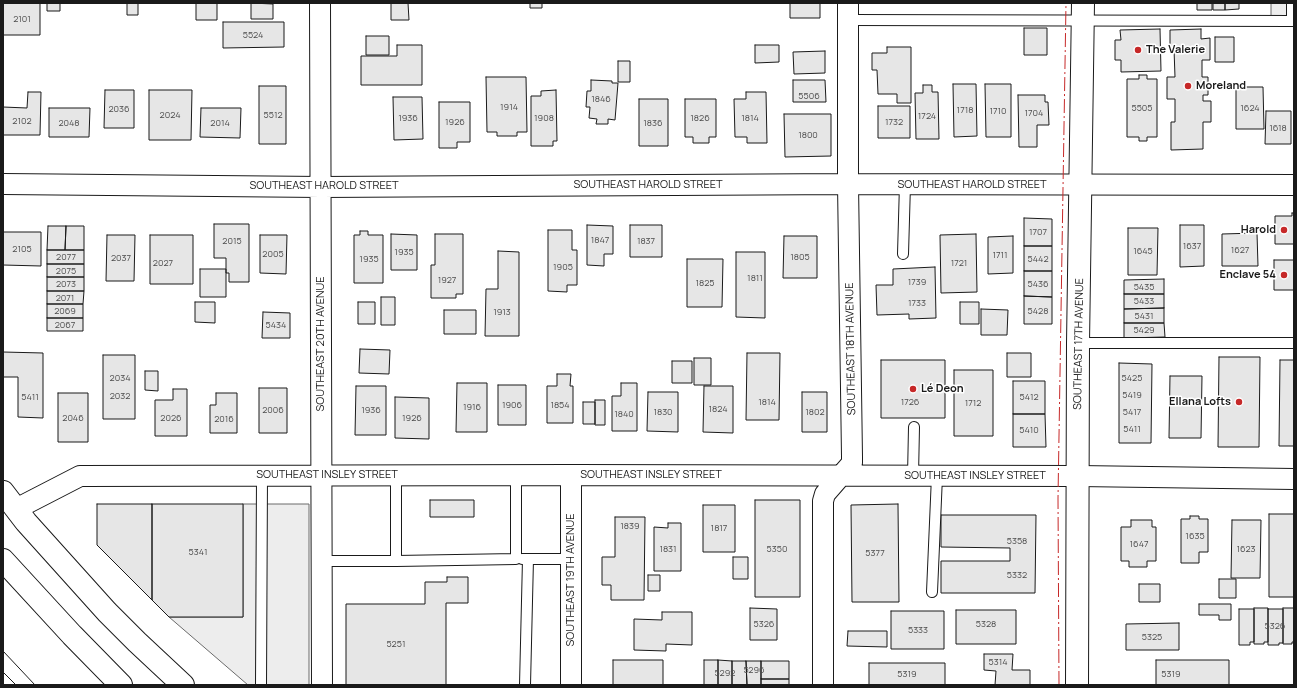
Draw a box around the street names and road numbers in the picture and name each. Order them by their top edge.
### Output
street label: SOUTHEAST HAROLD STREET [573,178,723,192]
street label: SOUTHEAST HAROLD STREET [897,178,1047,192]
street label: SOUTHEAST HAROLD STREET [249,179,399,193]
street label: SOUTHEAST 20TH AVENUE [314,276,328,412]
street label: SOUTHEAST 17TH AVENUE [1071,278,1087,410]
street label: SOUTHEAST 18TH AVENUE [843,283,859,415]
street label: SOUTHEAST INSLEY STREET [256,468,398,482]
street label: SOUTHEAST INSLEY STREET [580,468,722,482]
street label: SOUTHEAST INSLEY STREET [904,469,1046,483]
street label: SOUTHEAST 19TH AVENUE [564,513,578,647]

